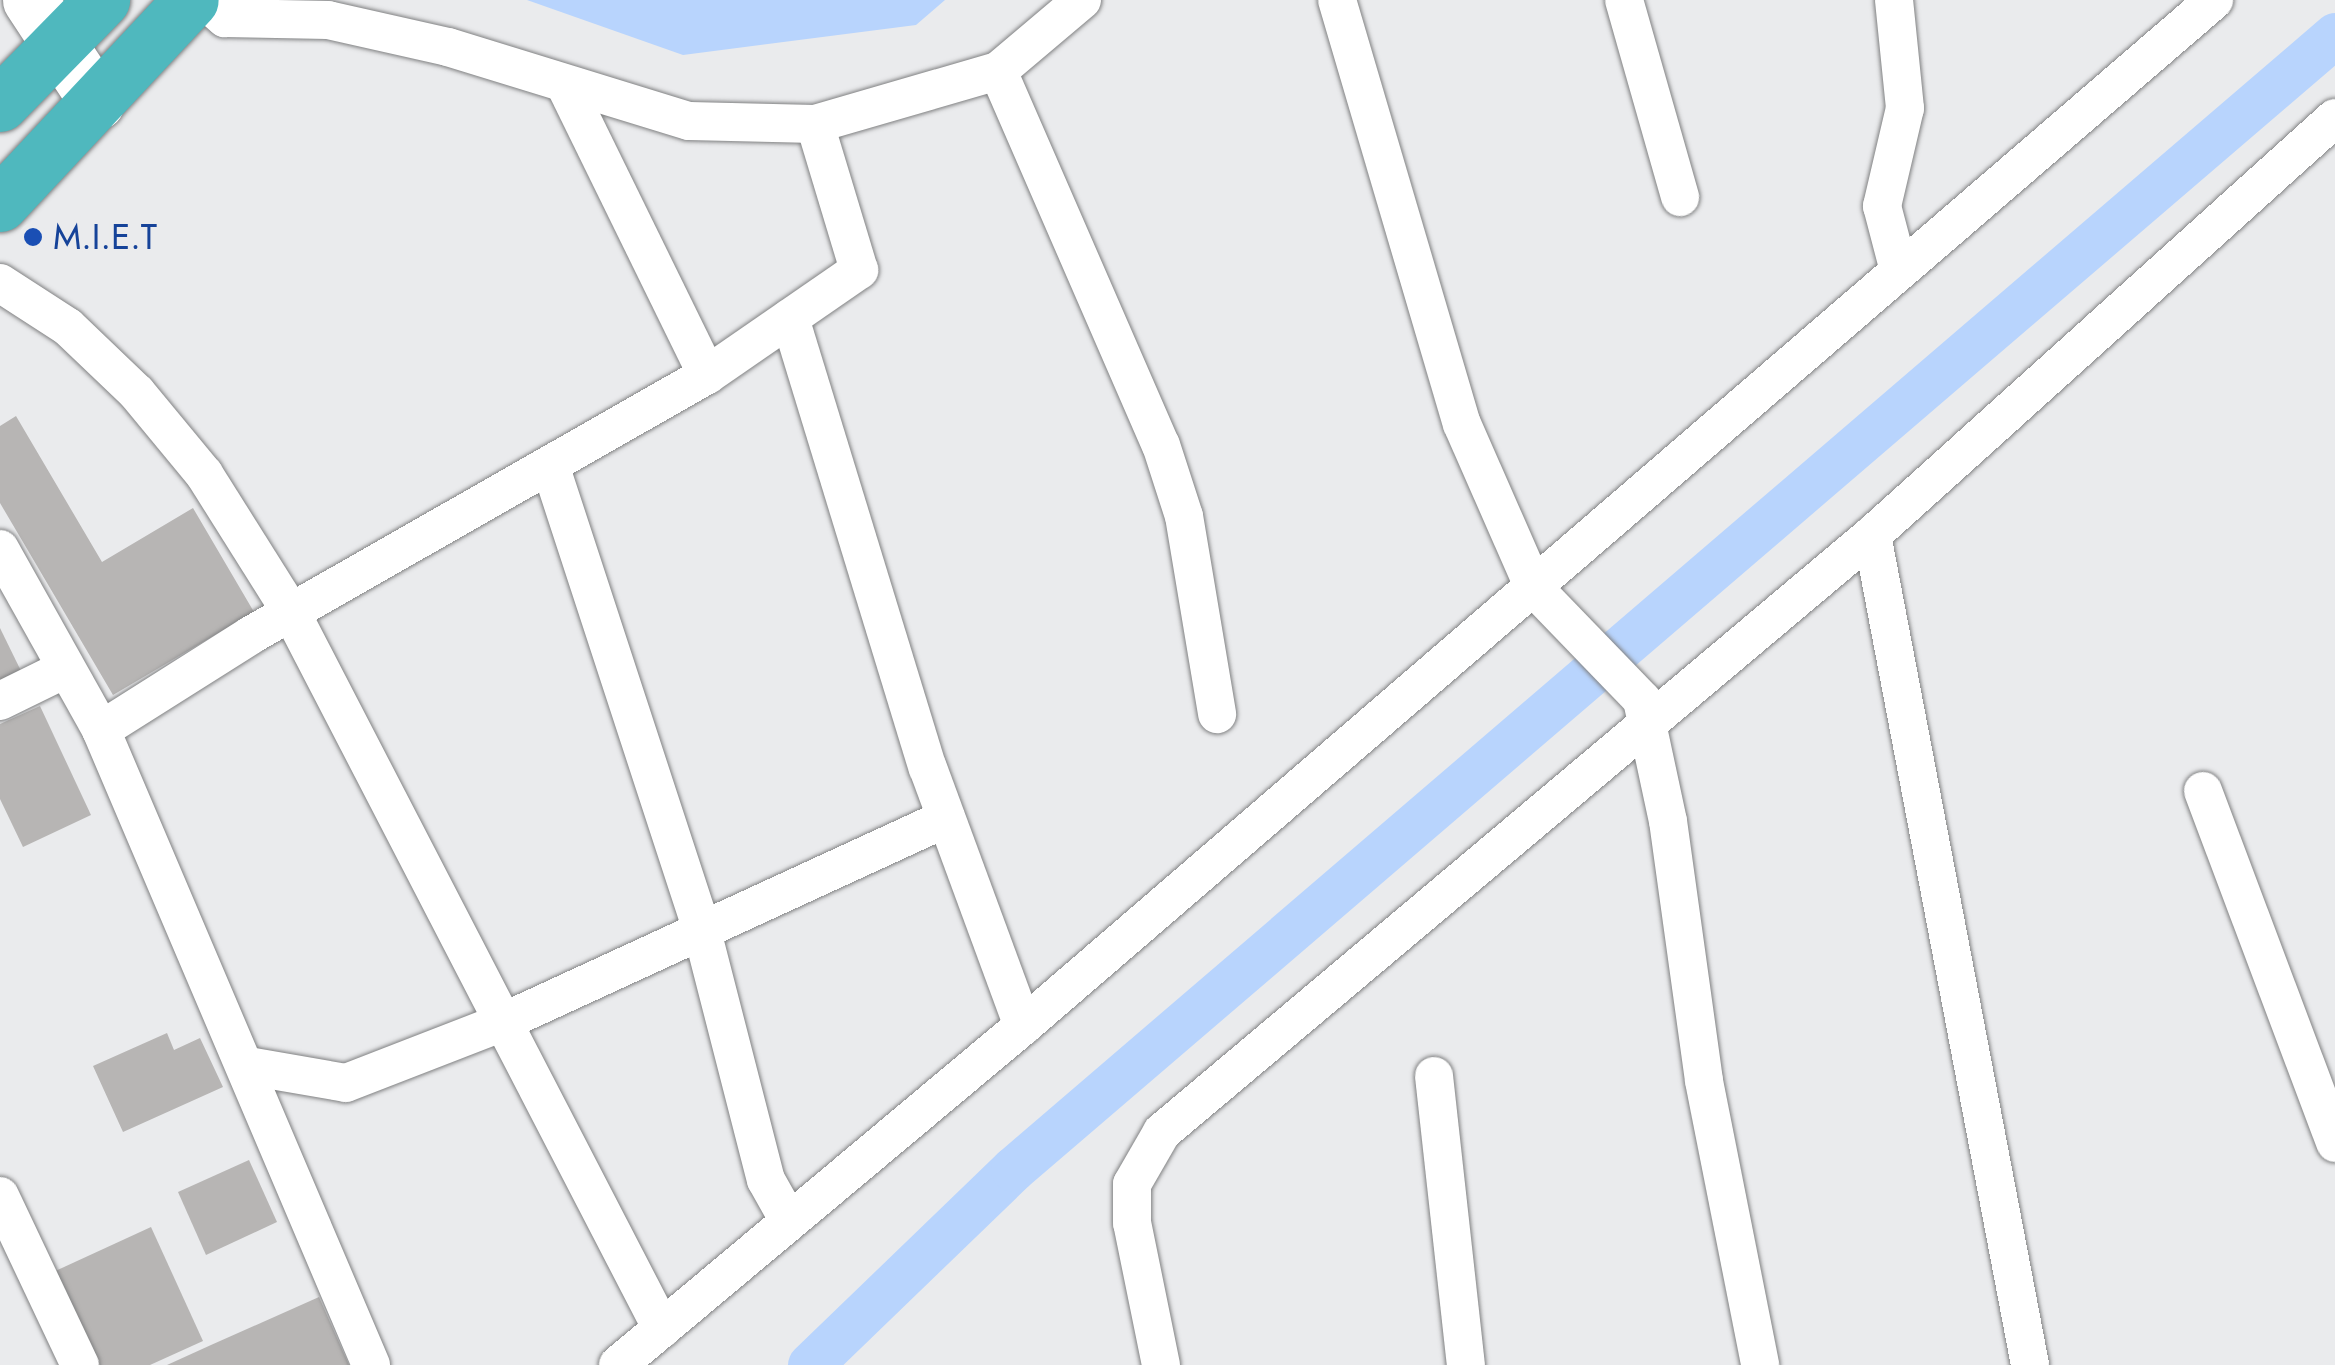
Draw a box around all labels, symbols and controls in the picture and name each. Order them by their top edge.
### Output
place label: M.I.E.T [53,216,157,258]
marker: M.I.E.T [22,226,44,248]

